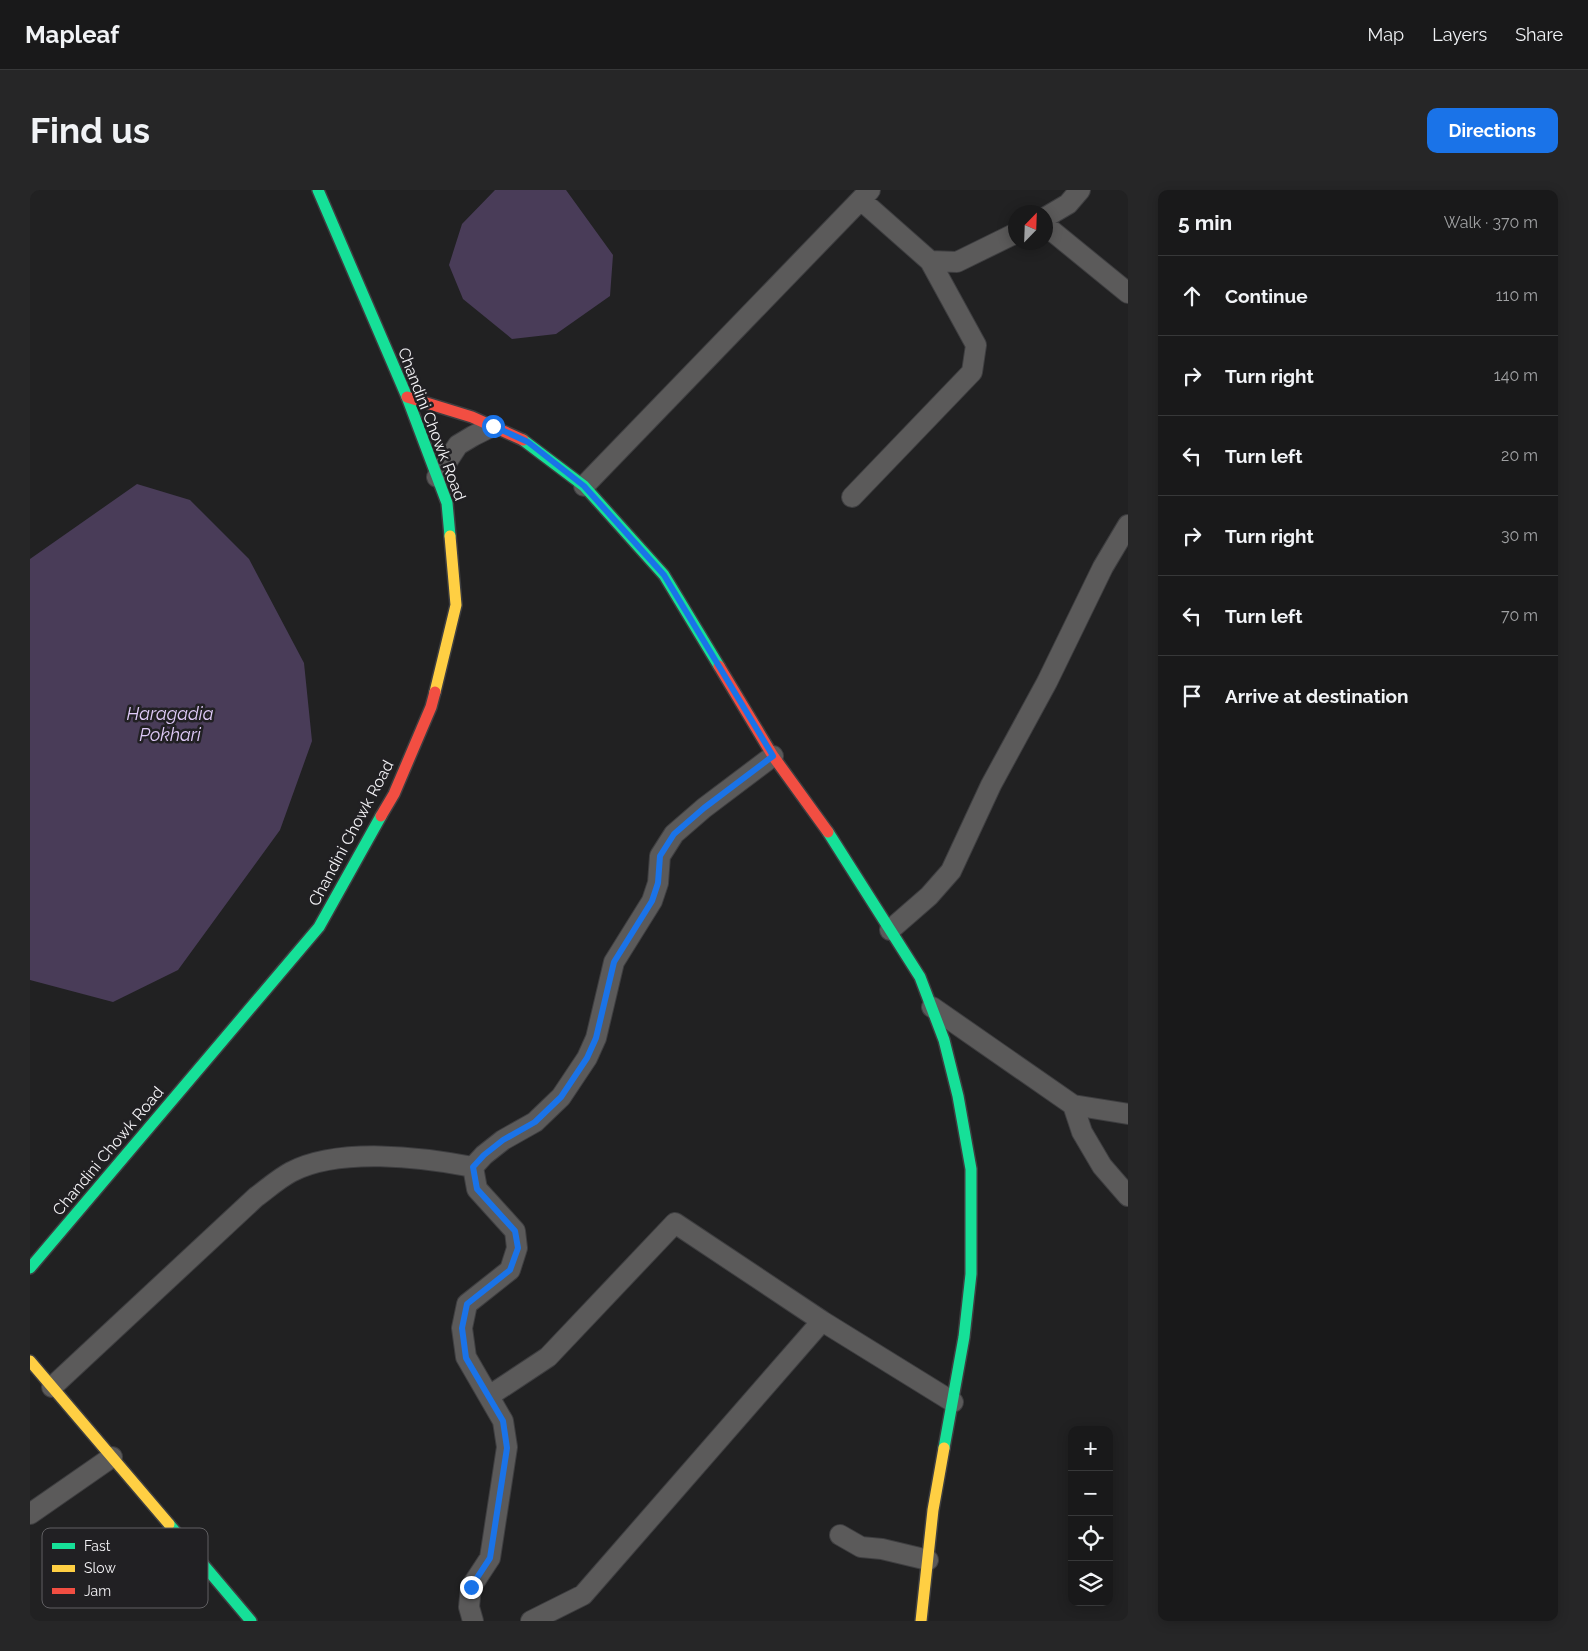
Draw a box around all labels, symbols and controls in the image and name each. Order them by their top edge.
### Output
text: Mapleaf [25,20,119,49]
text: Map [1368,24,1404,45]
text: Layers [1432,24,1487,45]
text: Share [1515,24,1563,45]
button: Directions [1427,108,1558,153]
text: Find us [30,110,150,151]
north arrow [1008,205,1053,250]
text: 5 min [1178,210,1232,235]
text: Walk · 370 m [1444,213,1538,232]
icon: ahead [1178,282,1206,310]
text: Continue [1225,285,1308,307]
text: 110 m [1496,286,1538,305]
street label: Chandini Chowk Road [394,345,470,503]
icon: right [1178,362,1206,390]
text: Turn right [1225,365,1314,387]
text: 140 m [1494,366,1538,385]
route start [482,415,505,438]
icon: left [1178,442,1206,470]
text: Turn left [1225,445,1302,467]
text: 20 m [1501,446,1538,465]
icon: right [1178,522,1206,550]
text: Turn right [1225,525,1314,547]
text: 30 m [1501,526,1538,545]
icon: left [1178,602,1206,630]
text: Turn left [1225,605,1302,627]
text: 70 m [1501,606,1538,625]
icon: arrive [1178,682,1206,710]
text: Arrive at destination [1225,685,1409,707]
water label: Haragadia Pokhari [127,703,214,745]
street label: Chandini Chowk Road [305,757,397,909]
street label: Chandini Chowk Road [49,1083,167,1219]
map controls [1068,1426,1113,1606]
button: + [1068,1426,1113,1471]
button: − [1068,1471,1113,1516]
button: locate [1068,1516,1113,1561]
legend [42,1528,208,1608]
text: Fast [84,1538,111,1554]
text: Slow [84,1560,116,1576]
button: layers [1068,1561,1113,1606]
route end [460,1576,483,1599]
text: Jam [84,1583,111,1599]

